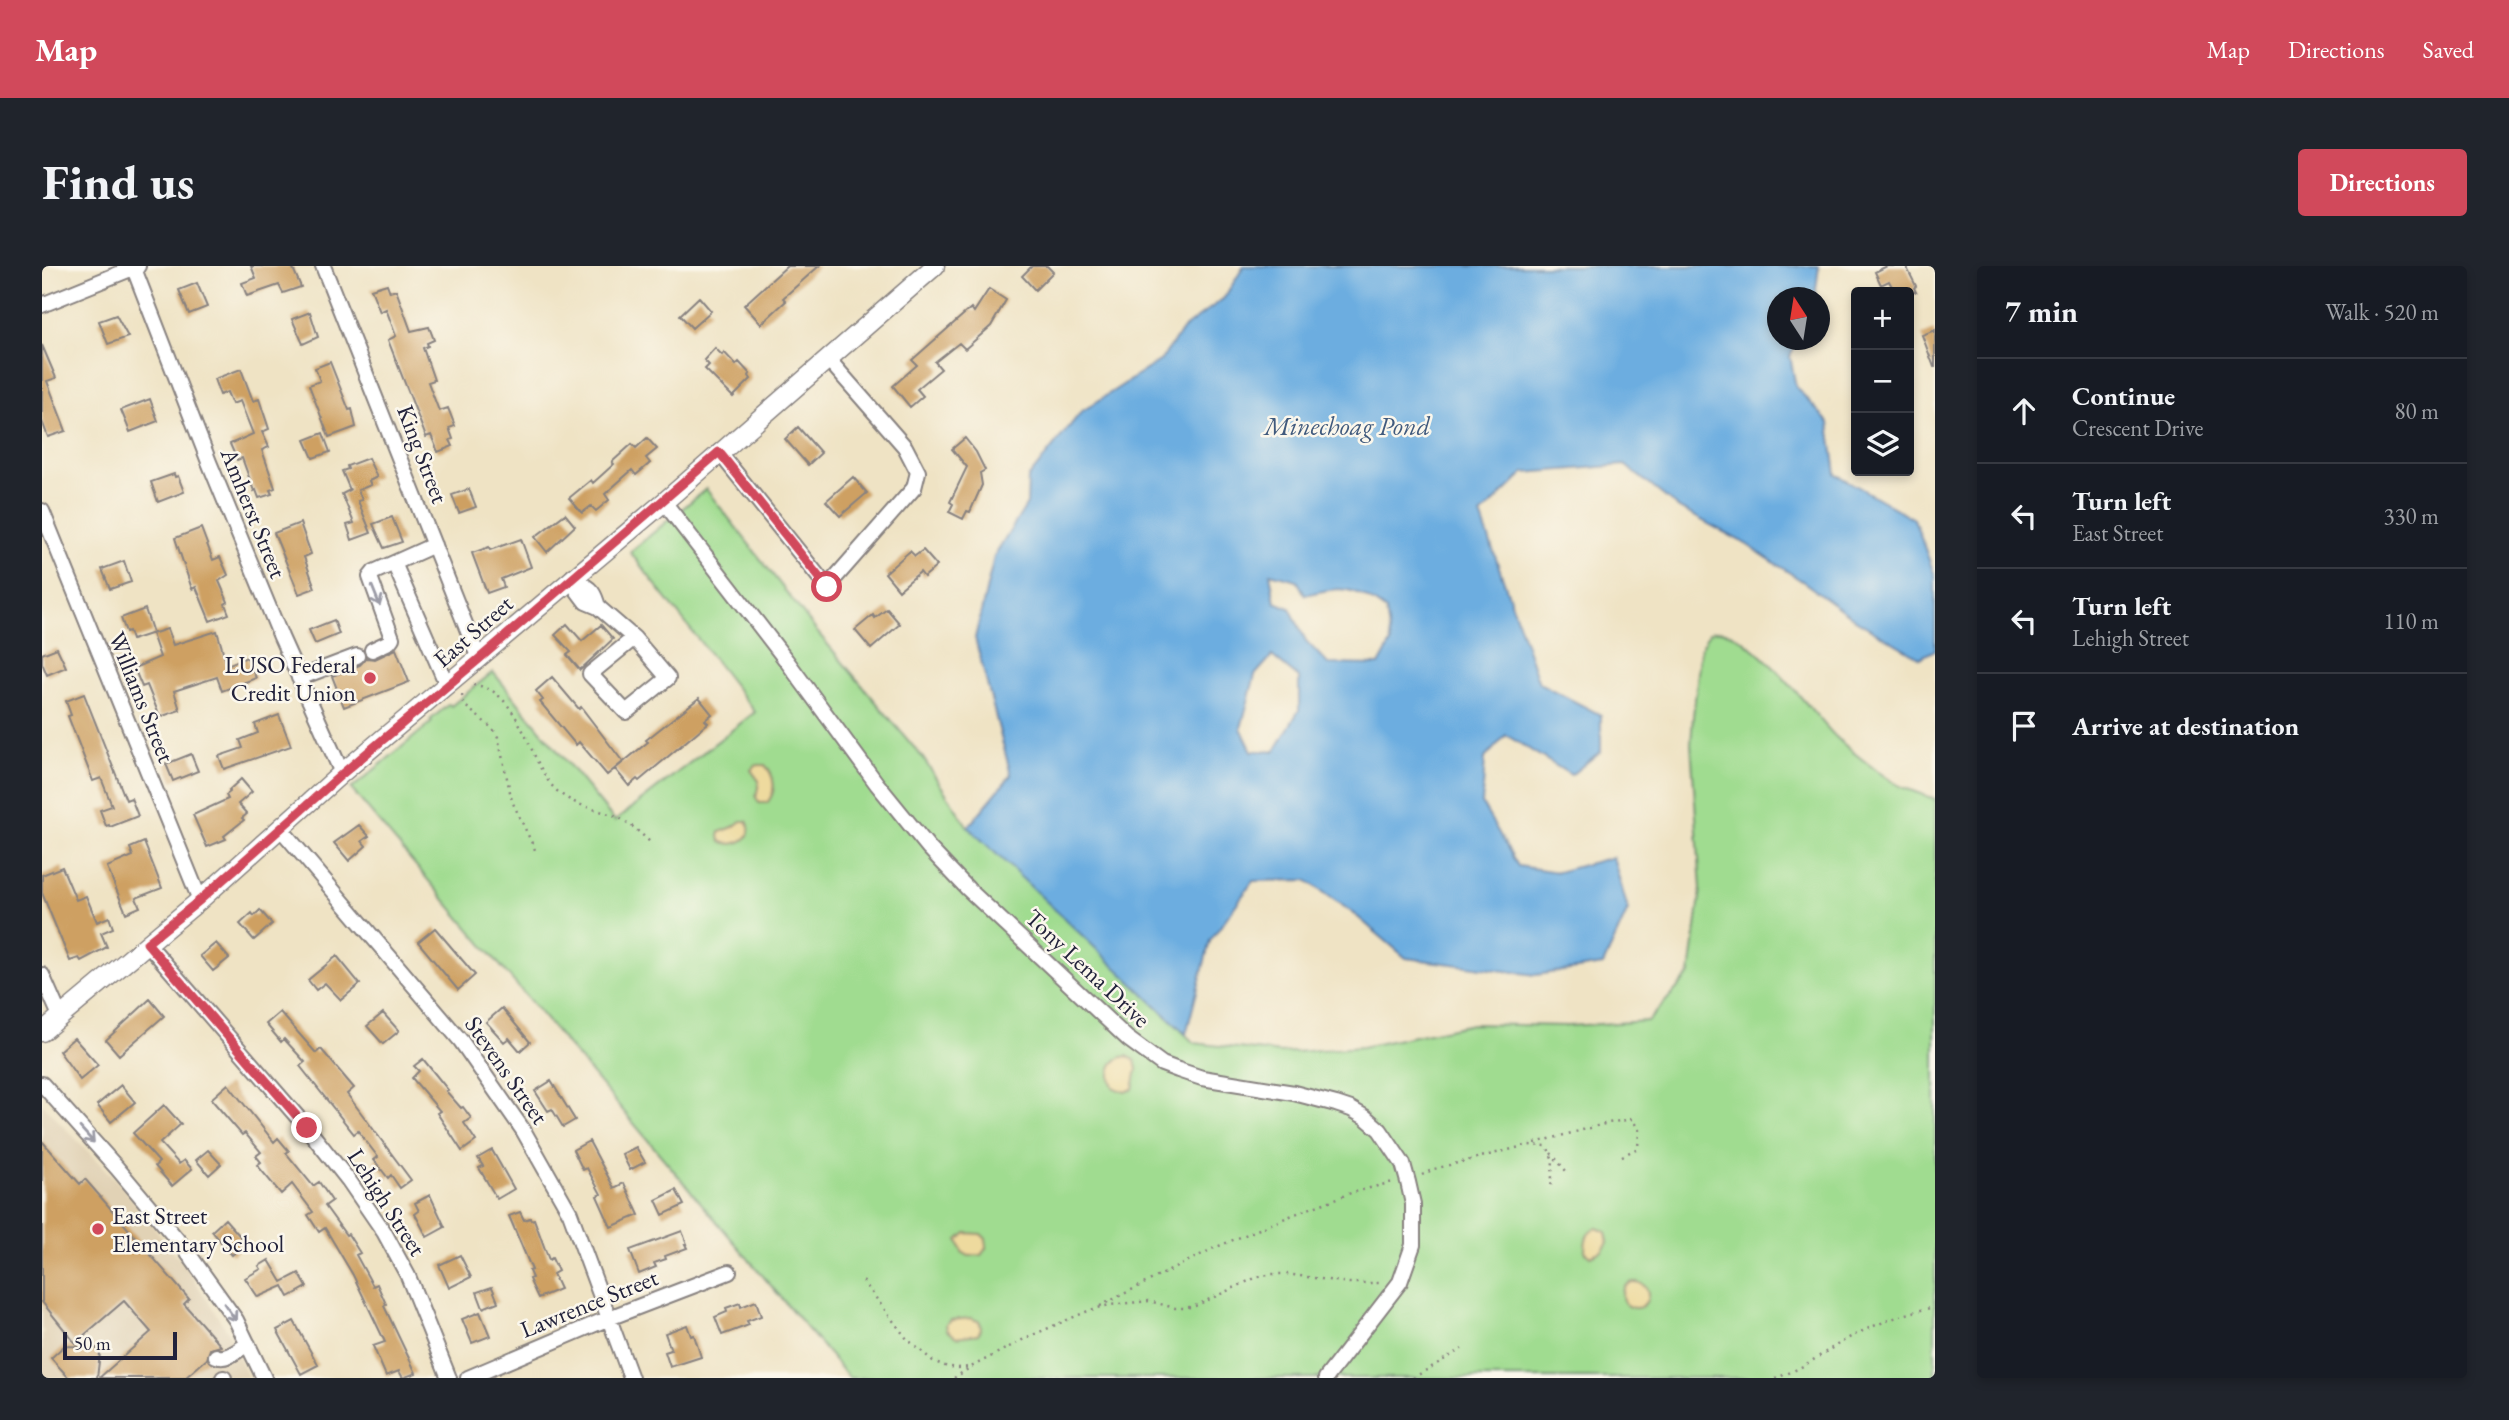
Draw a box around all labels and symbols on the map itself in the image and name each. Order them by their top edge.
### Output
north arrow [1767,287,1830,350]
street label: King Street [390,400,456,508]
water label: Minechoag Pond [1262,409,1431,443]
street label: Amherst Street [213,442,294,583]
route start [811,571,842,602]
one-way arrow [371,585,384,607]
street label: East Street [427,588,519,674]
street label: Williams Street [102,627,182,767]
place label: LUSO Federal Credit Union [224,649,356,708]
marker: LUSO Federal Credit Union [362,670,378,686]
street label: Tony Lema Drive [1019,902,1157,1034]
street label: Stevens Street [458,1010,556,1131]
route end [291,1112,322,1143]
one-way arrow [79,1126,96,1143]
street label: Lehigh Street [341,1142,433,1262]
place label: East Street Elementary School [112,1200,284,1259]
marker: East Street Elementary School [90,1221,106,1237]
street label: Lawrence Street [516,1261,663,1345]
one-way arrow [223,1302,237,1321]
scale bar [63,1329,177,1361]

